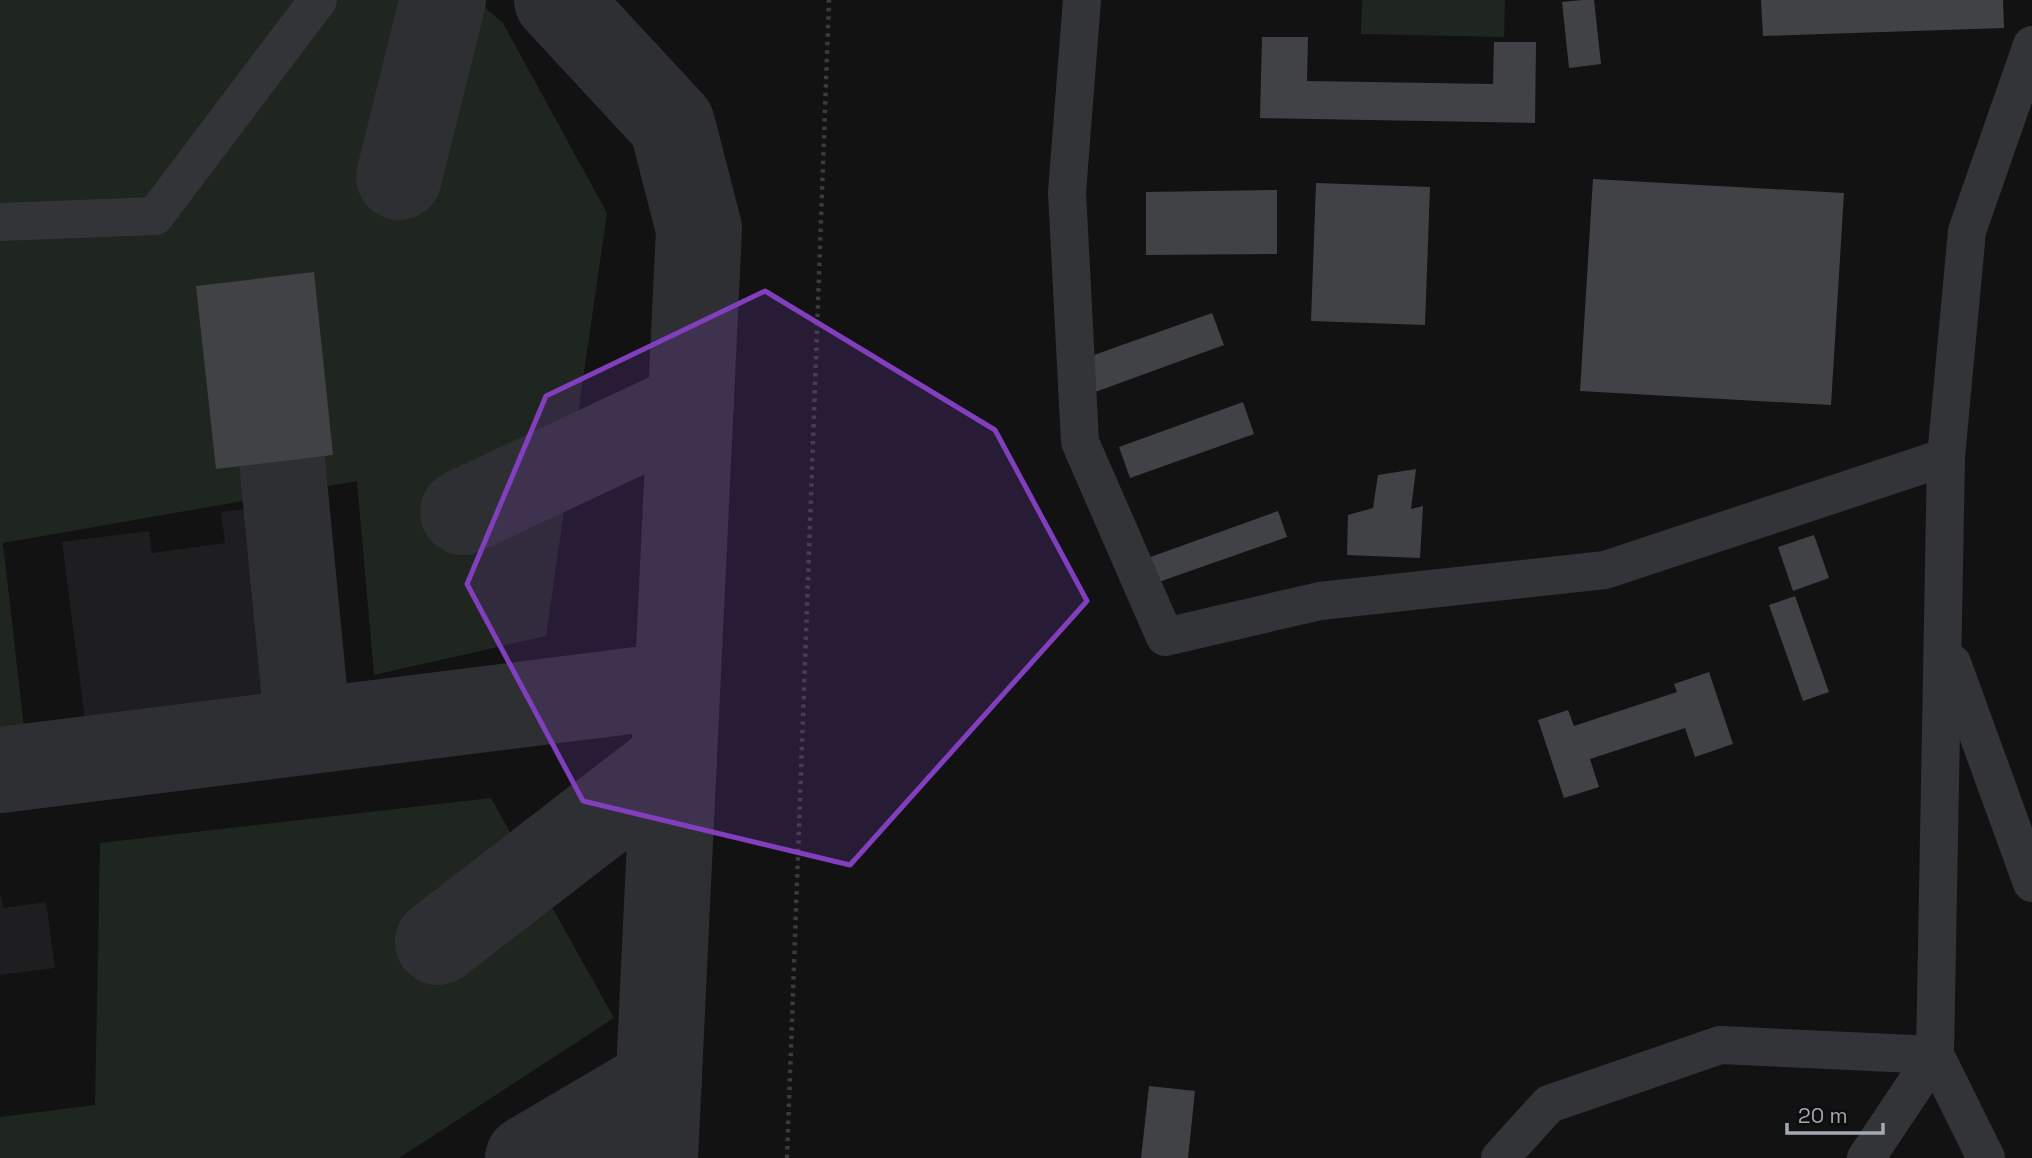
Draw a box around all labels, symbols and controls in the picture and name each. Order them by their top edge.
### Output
scale bar [1787,1092,1883,1136]
text: 20 m [1798,1102,1848,1129]

